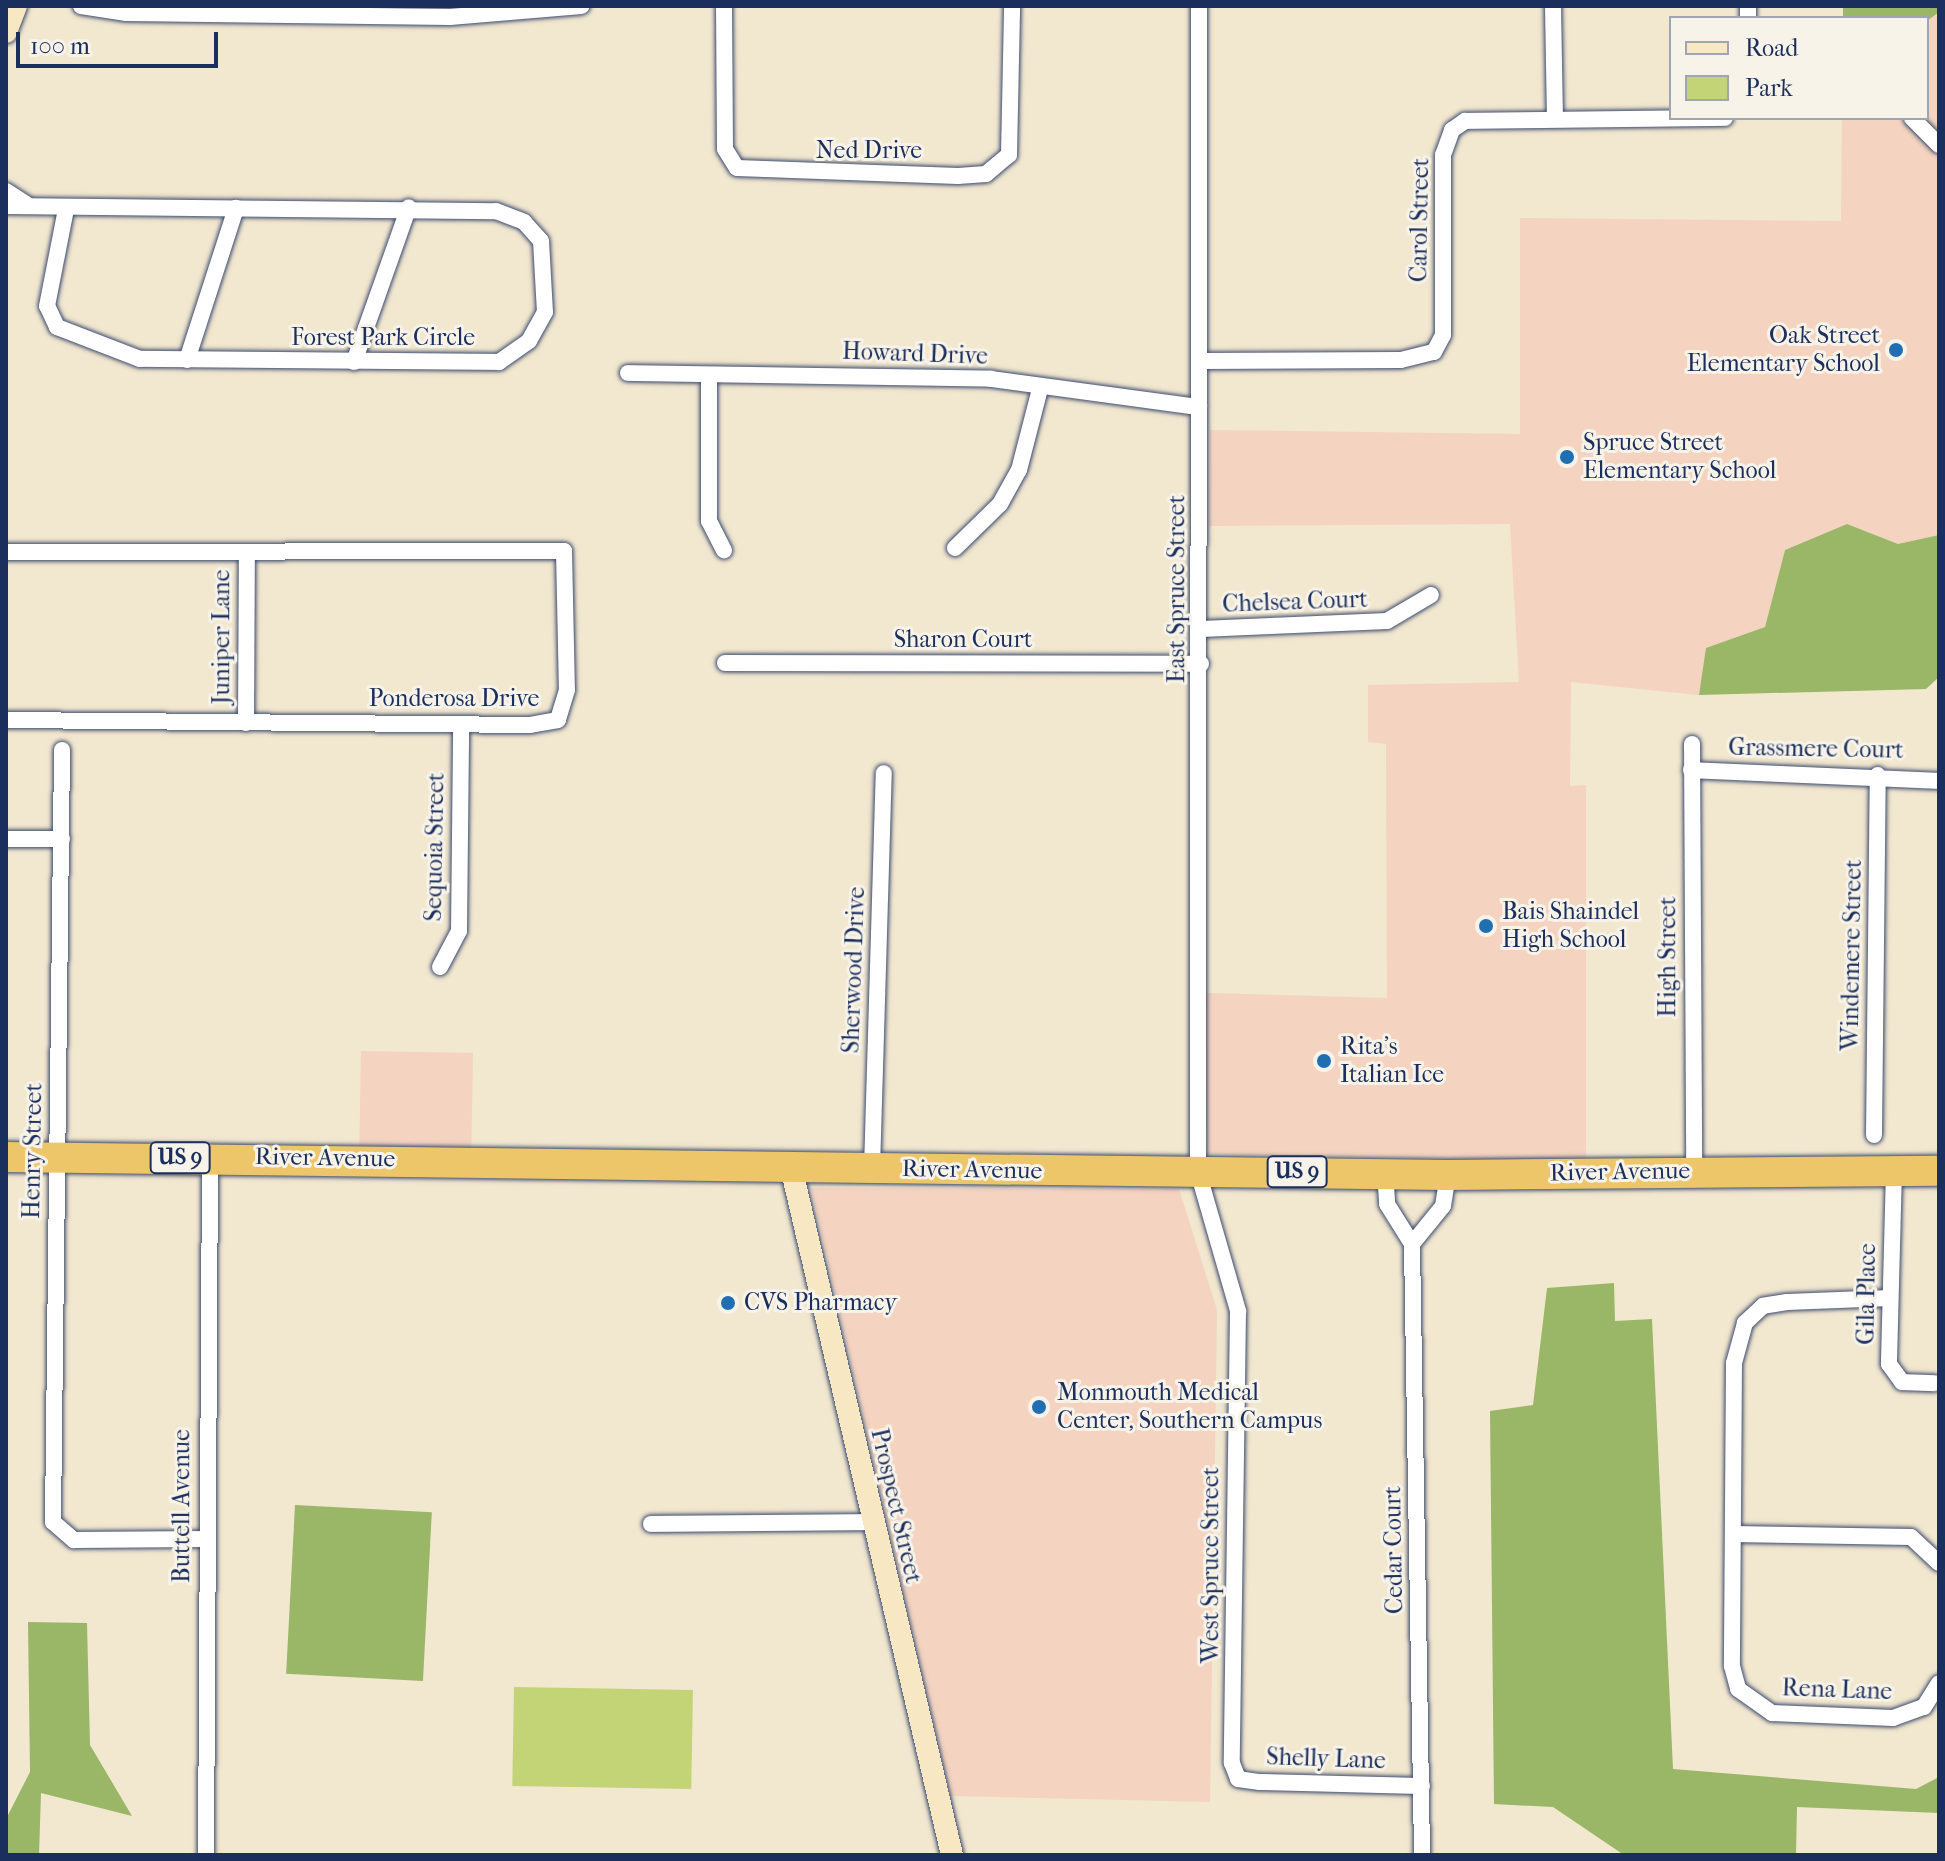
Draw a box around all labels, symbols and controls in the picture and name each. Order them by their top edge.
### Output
scale bar [20,16,222,66]
legend [1669,16,1929,120]
text: 100 m [30,32,90,60]
text: Road [1745,34,1798,62]
text: Park [1745,74,1793,102]
street label: Ned Drive [816,137,922,165]
street label: Carol Street [1405,158,1435,282]
place label: Oak Street Elementary School [1687,322,1880,378]
street label: Forest Park Circle [291,324,475,352]
street label: Howard Drive [842,337,988,371]
marker: Oak Street Elementary School [1887,341,1905,359]
place label: Spruce Street Elementary School [1583,429,1776,485]
marker: Spruce Street Elementary School [1558,448,1576,466]
street label: East Spruce Street [1163,495,1191,683]
street label: Juniper Lane [208,570,236,704]
street label: Chelsea Court [1222,585,1368,619]
street label: Sharon Court [894,626,1032,654]
street label: Ponderosa Drive [369,685,539,713]
street label: Grassmere Court [1728,733,1904,765]
street label: Sequoia Street [419,772,451,922]
street label: Windemere Street [1836,859,1868,1051]
street label: Sherwood Drive [837,886,871,1054]
street label: High Street [1654,897,1682,1017]
place label: Bais Shaindel High School [1502,898,1639,954]
marker: Bais Shaindel High School [1477,917,1495,935]
place label: Rita's Italian Ice [1340,1033,1444,1089]
marker: Rita's Italian Ice [1315,1052,1333,1070]
street label: Henry Street [17,1083,49,1219]
road number: US 9 [148,1140,212,1176]
street label: River Avenue [255,1142,395,1174]
street label: River Avenue [902,1154,1042,1186]
road number: US 9 [1265,1154,1329,1190]
street label: River Avenue [1550,1156,1690,1188]
street label: Gila Place [1852,1243,1882,1345]
place label: CVS Pharmacy [744,1289,897,1317]
marker: CVS Pharmacy [719,1294,737,1312]
place label: Monmouth Medical Center, Southern Campus [1057,1379,1322,1435]
marker: Monmouth Medical Center, Southern Campus [1028,1396,1050,1418]
street label: Prospect Street [864,1426,928,1586]
street label: Buttell Avenue [168,1429,196,1583]
street label: West Spruce Street [1197,1467,1225,1663]
street label: Cedar Court [1378,1486,1410,1614]
street label: Rena Lane [1781,1674,1893,1706]
street label: Shelly Lane [1266,1743,1386,1775]

